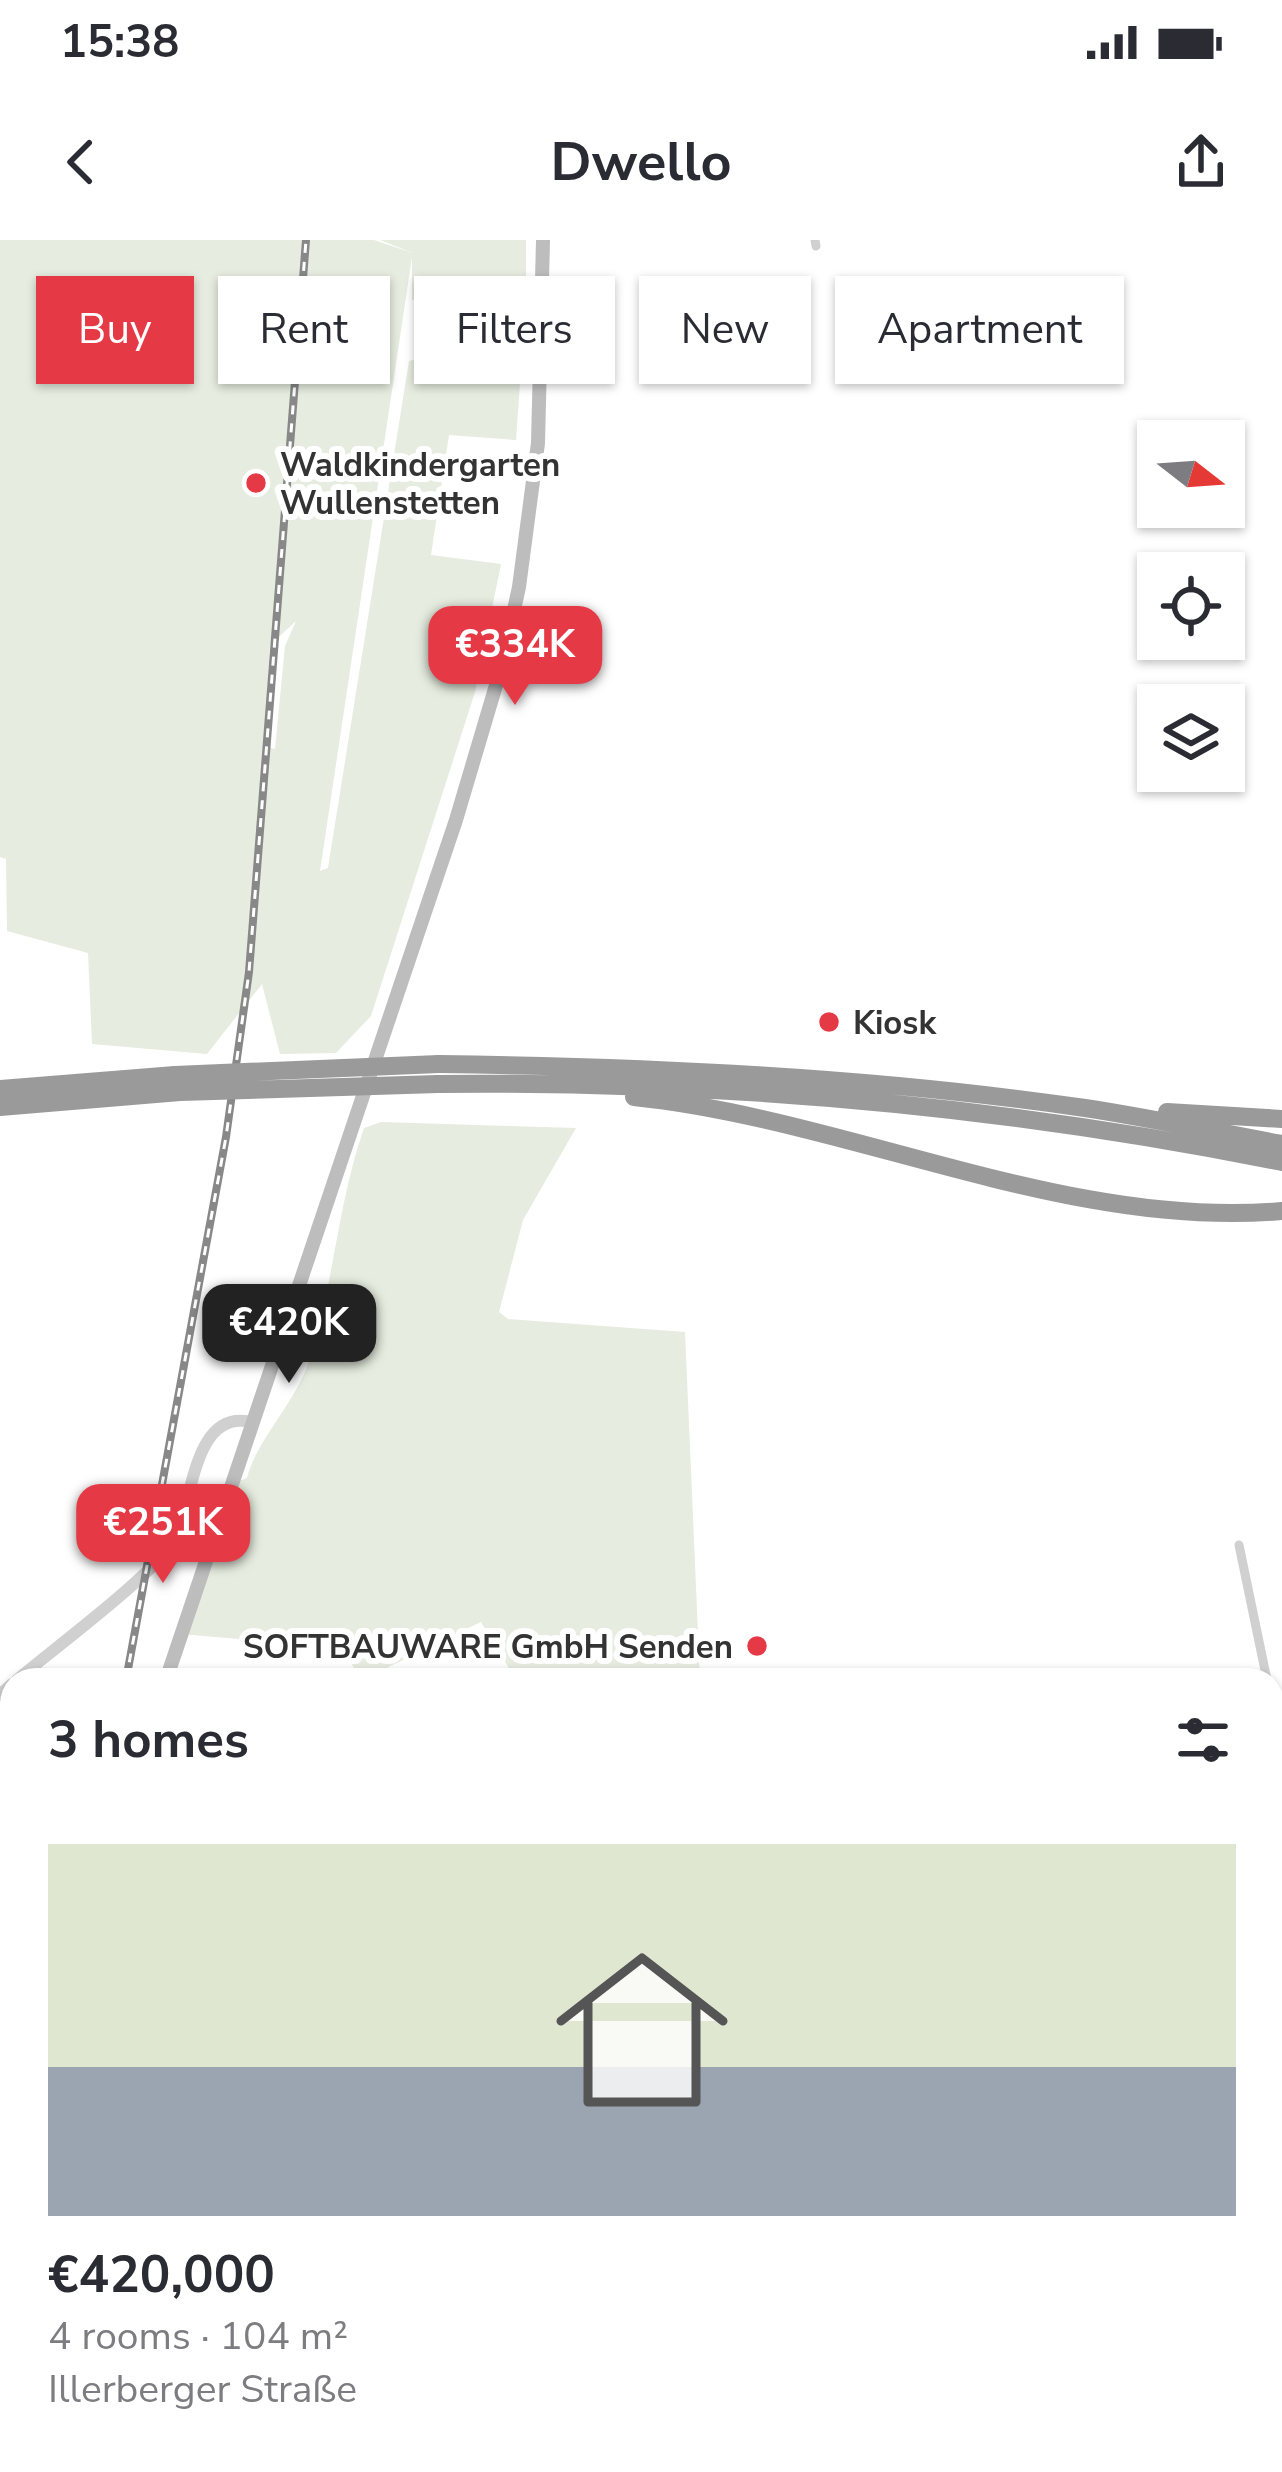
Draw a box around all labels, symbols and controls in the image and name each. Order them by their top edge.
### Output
text: 15:38 [60,12,179,73]
text: Dwello [550,125,732,199]
icon: back [48,129,114,195]
icon: share [1168,129,1234,195]
chip: Buy [36,276,194,384]
chip: Rent [218,276,390,384]
chip: Filters [414,276,615,384]
chip: New [639,276,811,384]
chip: Apartment [835,276,1124,384]
north arrow [1137,420,1245,528]
map controls [1137,420,1245,792]
place label: Waldkindergarten Wullenstetten [280,443,560,526]
marker: Waldkindergarten Wullenstetten [243,470,269,496]
button: locate [1137,552,1245,660]
pin: €334K [431,606,599,708]
text: €334K [455,618,575,671]
button: layers [1137,684,1245,792]
place label: Kiosk [853,1001,937,1046]
marker: Kiosk [816,1009,842,1035]
pin: €420K [205,1284,373,1386]
text: €420K [229,1296,349,1349]
pin: €251K [79,1484,247,1586]
text: €251K [103,1496,223,1549]
place label: SOFTBAUWARE GmbH Senden [243,1625,733,1670]
marker: SOFTBAUWARE GmbH Senden [744,1633,770,1659]
text: 3 homes [48,1705,249,1775]
icon: filters [1170,1707,1236,1773]
icon: home [534,1922,750,2138]
text: €420,000 [48,2240,275,2310]
text: 4 rooms · 104 m² [48,2310,348,2363]
text: Illerberger Straße [48,2363,357,2416]

